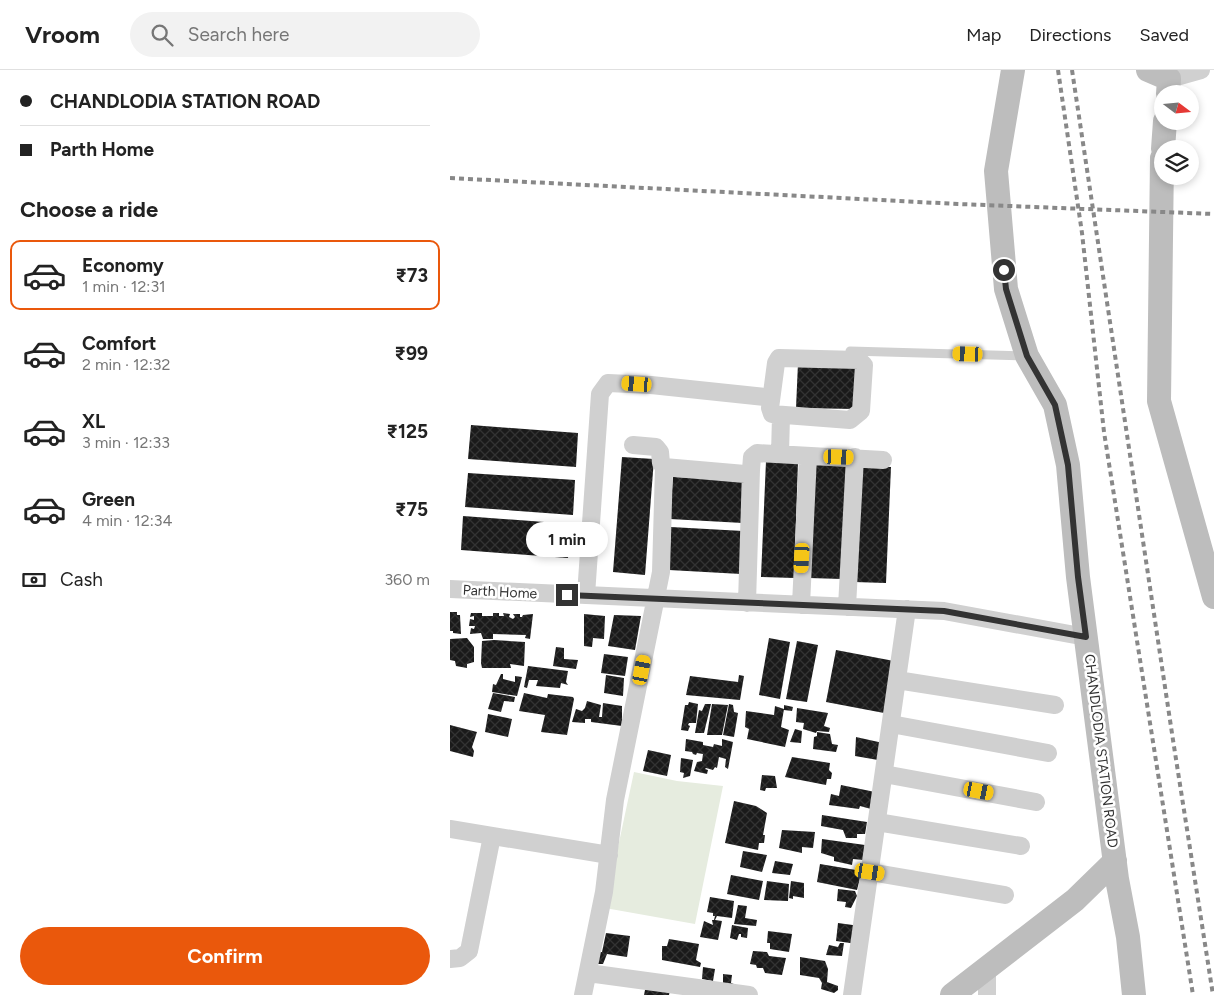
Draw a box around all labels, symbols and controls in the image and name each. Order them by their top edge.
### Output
search box [130,12,480,57]
text: Vroom [25,20,100,49]
icon: search [148,21,176,49]
text: Search here [188,23,289,46]
text: Map [966,24,1001,46]
text: Directions [1029,24,1111,46]
text: Saved [1139,24,1189,46]
north arrow [1154,85,1199,130]
map controls [1154,85,1199,185]
text: CHANDLODIA STATION ROAD [50,90,320,113]
text: Parth Home [50,138,154,161]
button: layers [1154,140,1199,185]
text: Choose a ride [20,196,158,223]
icon: car [22,253,67,298]
text: Economy [82,254,164,277]
route start [993,259,1015,281]
text: ₹73 [395,264,428,287]
text: 1 min · 12:31 [82,277,166,296]
icon: car [22,331,67,376]
text: Comfort [82,332,157,355]
text: ₹99 [395,342,428,365]
car [952,346,983,362]
text: 2 min · 12:32 [82,355,170,374]
car [621,375,652,393]
icon: car [22,409,67,454]
text: XL [82,410,105,433]
text: ₹125 [387,420,428,443]
text: 3 min · 12:33 [82,433,170,452]
car [823,449,854,465]
icon: car [22,487,67,532]
text: Green [82,488,135,511]
text: ₹75 [395,498,428,521]
text: 4 min · 12:34 [82,511,172,530]
callout: 1 min [526,522,608,558]
text: 1 min [548,530,586,549]
car [793,543,810,573]
icon: cash [20,566,48,594]
text: Cash [60,568,103,591]
text: 360 m [384,570,430,589]
street label: Parth Home [462,582,538,602]
route end [556,584,578,606]
street label: CHANDLODIA STATION ROAD [1081,653,1121,849]
car [631,654,652,686]
car [962,781,995,801]
car [854,862,885,882]
button: Confirm [20,927,430,985]

